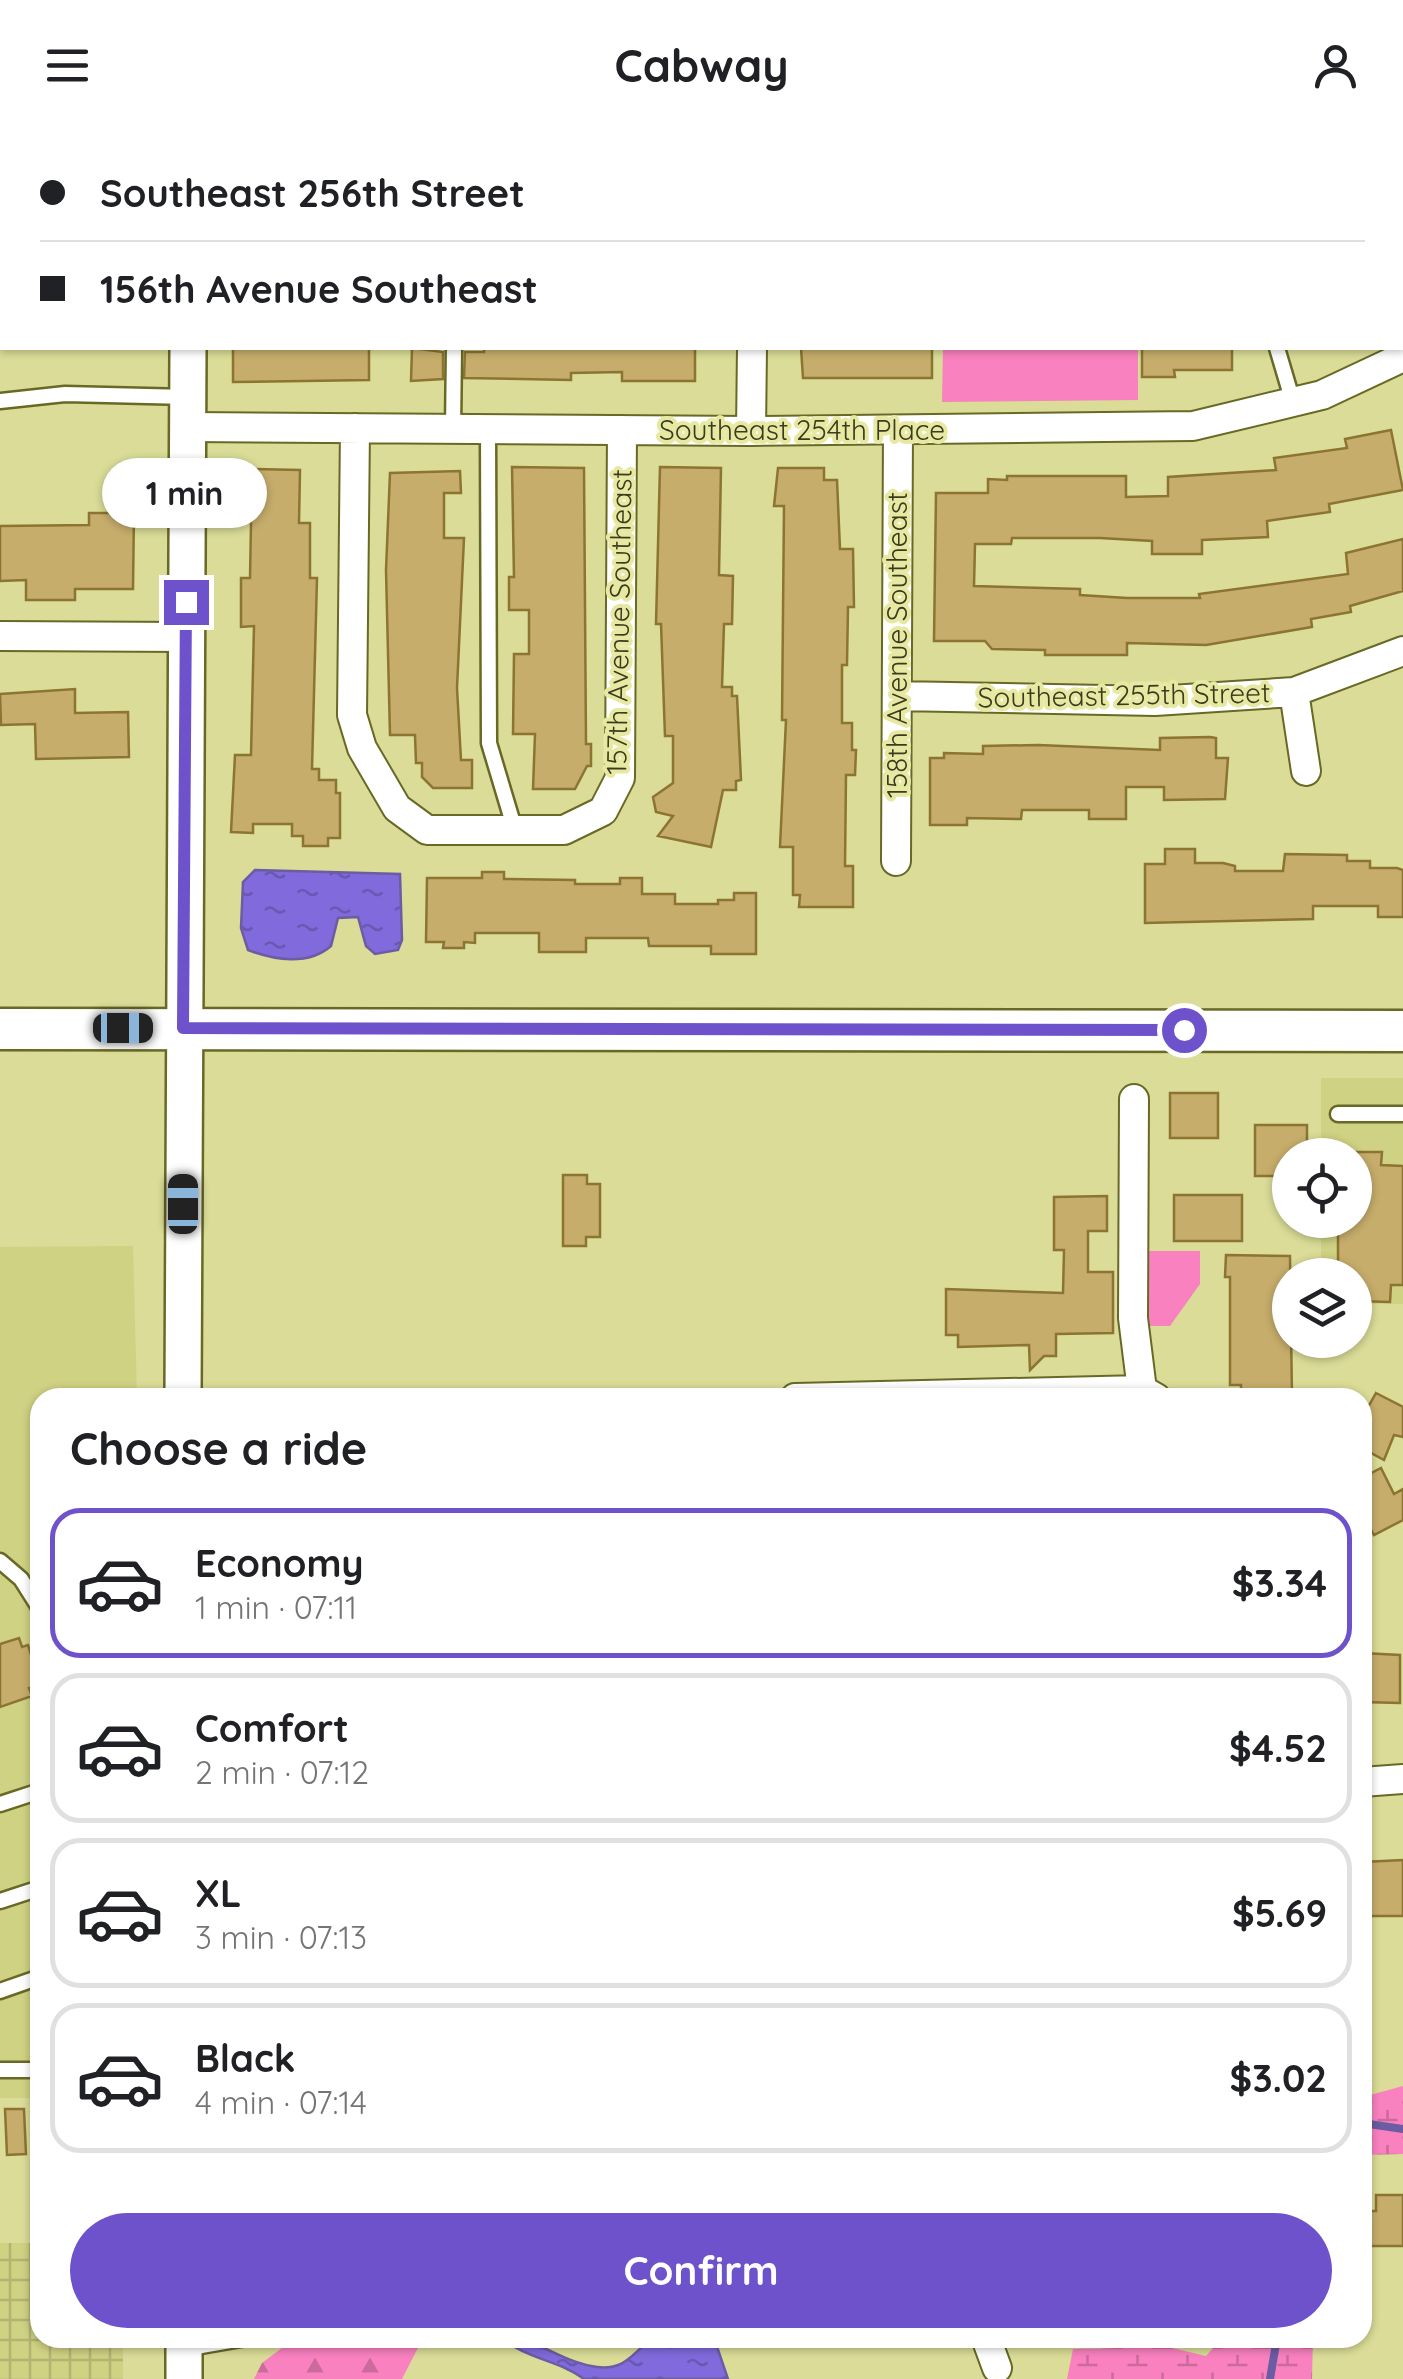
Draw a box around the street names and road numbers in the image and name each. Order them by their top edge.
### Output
street label: Southeast 254th Place [659,412,945,447]
street label: 157th Avenue Southeast [598,469,639,775]
street label: 158th Avenue Southeast [879,492,914,798]
street label: Southeast 255th Street [977,674,1271,715]

